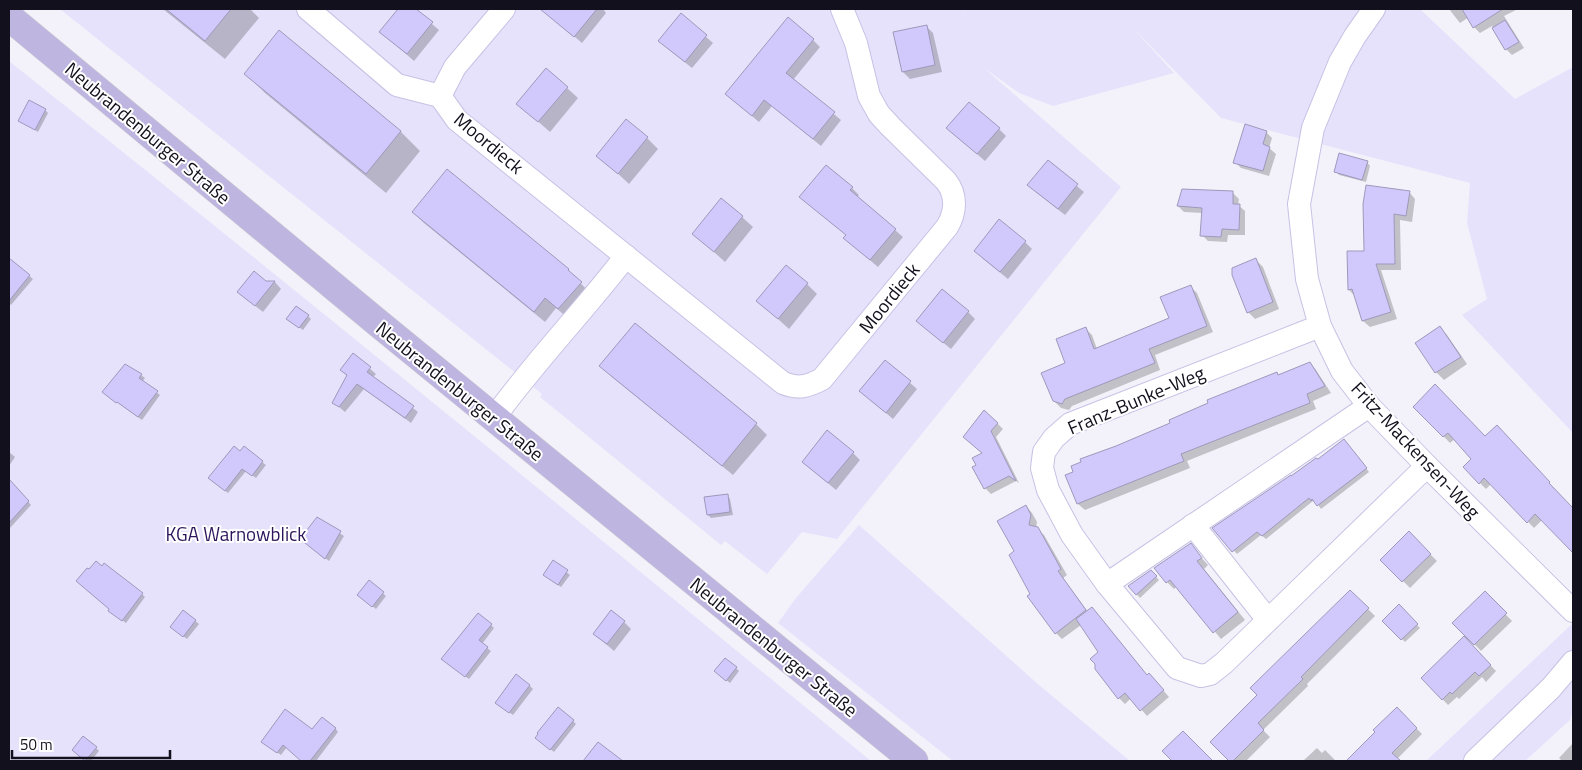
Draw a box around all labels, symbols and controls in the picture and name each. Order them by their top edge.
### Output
street label: Neubrandenburger Straße [59,54,238,211]
street label: Moordieck [448,105,531,181]
street label: Moordieck [851,256,926,339]
street label: Neubrandenburger Straße [370,314,550,468]
street label: Franz-Bunke-Weg [1063,357,1209,442]
street label: Fritz-Mackensen-Weg [1345,375,1488,525]
park label: KGA Warnowblick [166,519,306,548]
street label: Neubrandenburger Straße [684,570,864,724]
scale bar [12,728,170,760]
text: 50 m [20,733,53,756]

